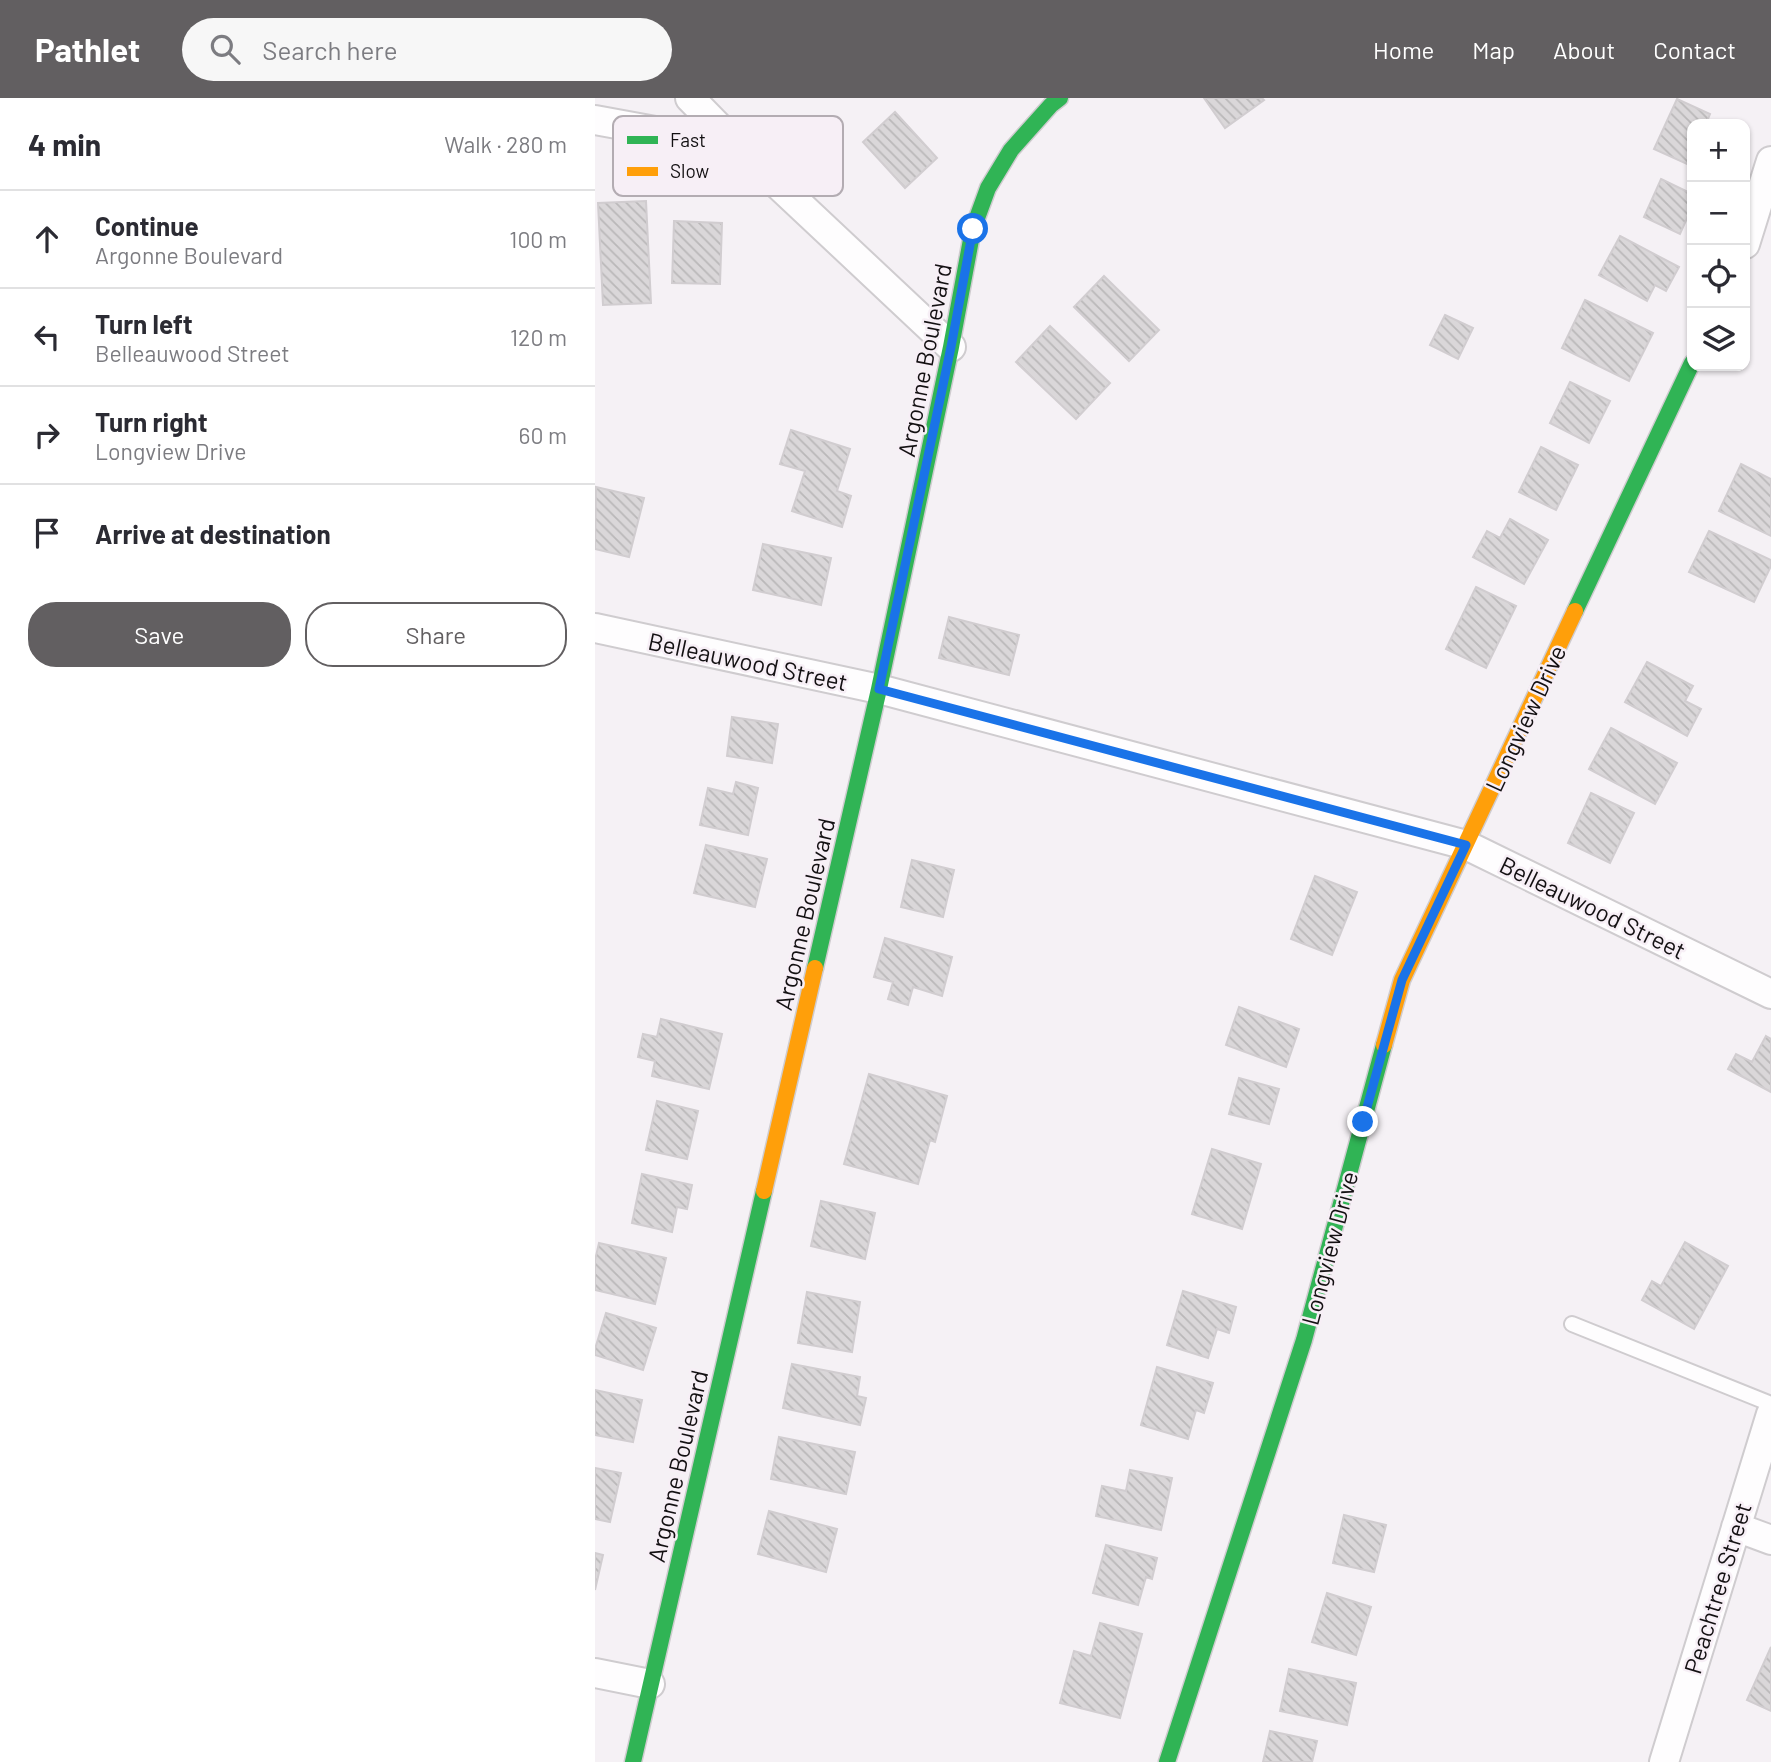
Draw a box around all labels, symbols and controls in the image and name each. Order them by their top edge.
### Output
search box [182,18,672,81]
text: Pathlet [35,29,140,69]
icon: search [206,30,244,68]
text: Search here [262,34,398,65]
text: Home [1373,35,1434,64]
text: Map [1472,35,1515,64]
text: About [1553,35,1615,64]
text: Contact [1653,35,1736,64]
legend [613,116,843,196]
map controls [1687,119,1750,371]
button: + [1687,119,1750,182]
text: 4 min [28,126,101,162]
text: Fast [670,128,706,151]
text: Walk · 280 m [444,130,567,158]
text: Slow [670,159,709,182]
button: − [1687,182,1750,245]
text: Continue [95,210,199,241]
route start [957,213,988,244]
icon: ahead [28,220,66,258]
text: 100 m [509,225,567,253]
text: Argonne Boulevard [95,241,283,269]
button: locate [1687,245,1750,308]
street label: Argonne Boulevard [891,261,957,459]
text: Turn left [95,308,193,339]
button: layers [1687,308,1750,371]
icon: left [28,318,66,356]
text: 120 m [510,323,567,351]
text: Belleauwood Street [95,339,290,367]
text: Turn right [95,406,208,437]
icon: right [28,416,66,454]
text: 60 m [519,421,567,449]
text: Longview Drive [95,437,246,465]
icon: arrive [28,514,66,552]
text: Arrive at destination [95,518,331,549]
button: Save [28,602,291,667]
button: Share [305,602,567,667]
street label: Belleauwood Street [646,626,850,696]
street label: Longview Drive [1478,640,1572,796]
street label: Argonne Boulevard [768,815,840,1013]
street label: Belleauwood Street [1495,849,1691,965]
route end [1347,1106,1378,1137]
street label: Longview Drive [1295,1168,1363,1328]
street label: Argonne Boulevard [641,1367,713,1565]
street label: Peachtree Street [1677,1499,1757,1677]

